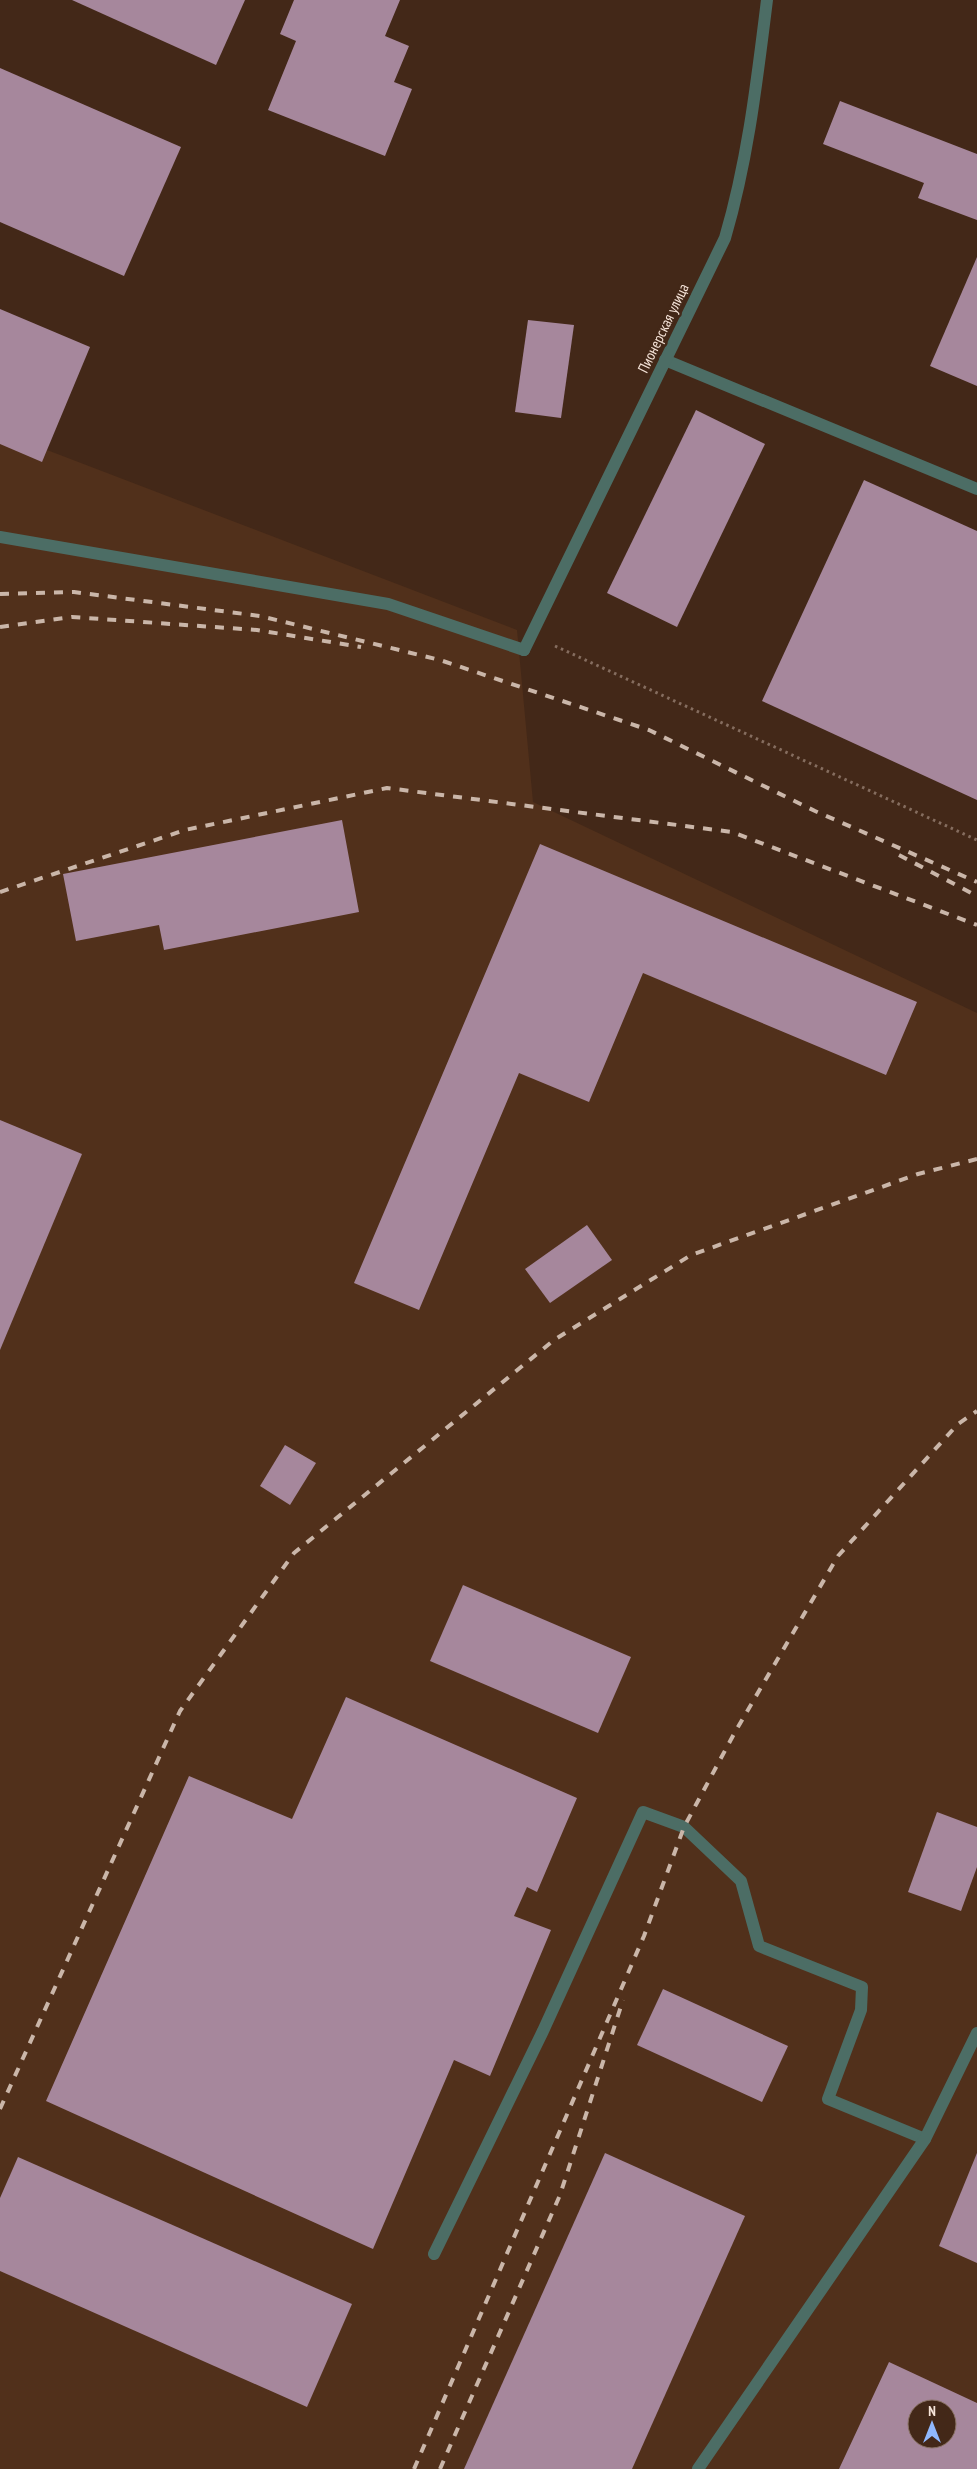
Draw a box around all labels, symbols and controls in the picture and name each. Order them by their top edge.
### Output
street label: Пионерская улица [633,280,693,376]
north arrow [907,2399,957,2449]
text: N [928,2402,936,2420]

